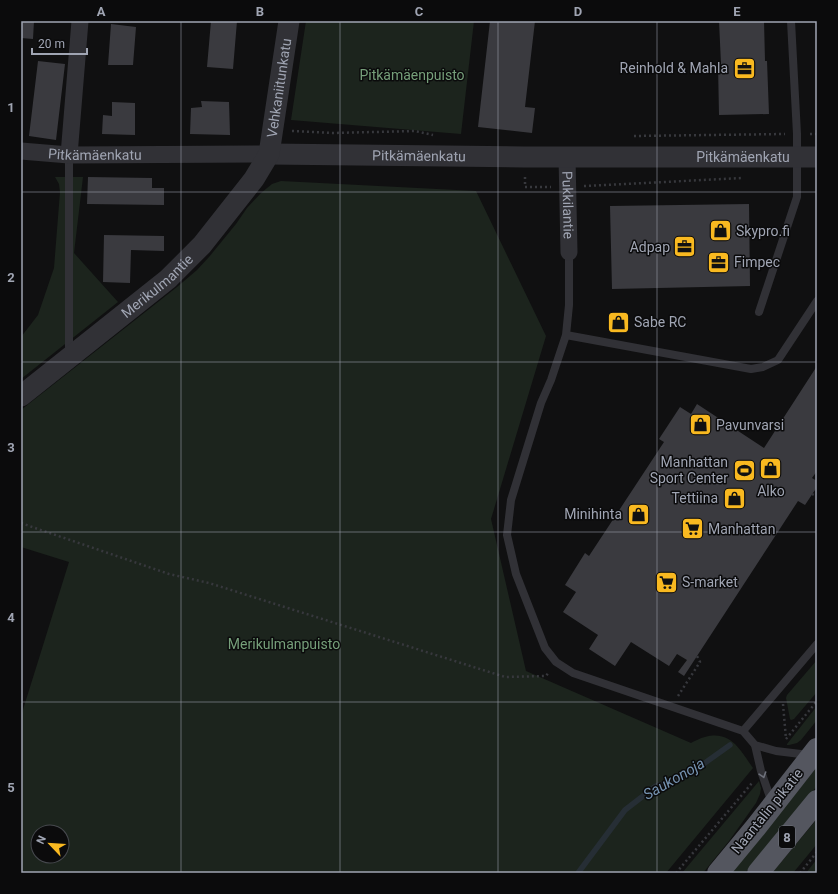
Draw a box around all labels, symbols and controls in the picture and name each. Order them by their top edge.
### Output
text: A [97,4,106,19]
text: B [256,4,264,19]
text: C [415,4,424,19]
text: D [574,4,582,19]
text: E [733,4,741,19]
scale bar [32,30,87,56]
text: 20 m [38,37,65,51]
street label: Vehkaniitunkatu [264,37,294,139]
office icon: Reinhold & Mahla [731,55,757,81]
place label: Reinhold & Mahla [620,60,728,76]
park label: Pitkämäenpuisto [359,67,465,83]
text: 1 [7,100,15,115]
street label: Pitkämäenkatu [47,145,142,163]
street label: Pitkämäenkatu [372,147,466,164]
street label: Pitkämäenkatu [696,149,790,165]
street label: Pukkilantie [559,171,577,239]
shop icon: Skypro.fi [708,218,734,244]
place label: Skypro.fi [736,223,790,239]
office icon: Adpap [672,234,698,260]
place label: Adpap [630,239,670,255]
office icon: Fimpec [705,249,731,275]
street label: Merikulmantie [118,251,196,321]
place label: Fimpec [734,254,780,270]
text: 2 [7,270,15,285]
shop icon: Sabe RC [605,309,631,335]
place label: Sabe RC [634,314,686,330]
shop icon: Pavunvarsi [688,412,714,438]
place label: Pavunvarsi [716,417,784,433]
text: 3 [7,440,15,455]
place label: Manhattan Sport Center [650,454,728,486]
shop icon: Alko [758,456,784,482]
sports icon: Manhattan Sport Center [731,457,757,483]
place label: Alko [757,483,785,499]
shop icon: Tettiina [721,485,747,511]
place label: Tettiina [672,490,718,506]
shop icon: Minihinta [625,501,651,527]
place label: Minihinta [564,506,622,522]
supermarket icon: Manhattan [680,516,706,542]
place label: Manhattan [708,521,775,537]
supermarket icon: S-market [654,569,680,595]
place label: S-market [682,574,738,590]
text: 4 [7,610,15,625]
park label: Merikulmanpuisto [228,636,340,652]
water label: Saukonoja [640,754,708,804]
street label: Naantalin pikatie [728,765,806,857]
one-way arrow [758,772,767,779]
text: 5 [7,780,15,795]
north arrow [30,824,70,864]
road number: 8 [779,826,795,848]
text: N [34,834,49,846]

